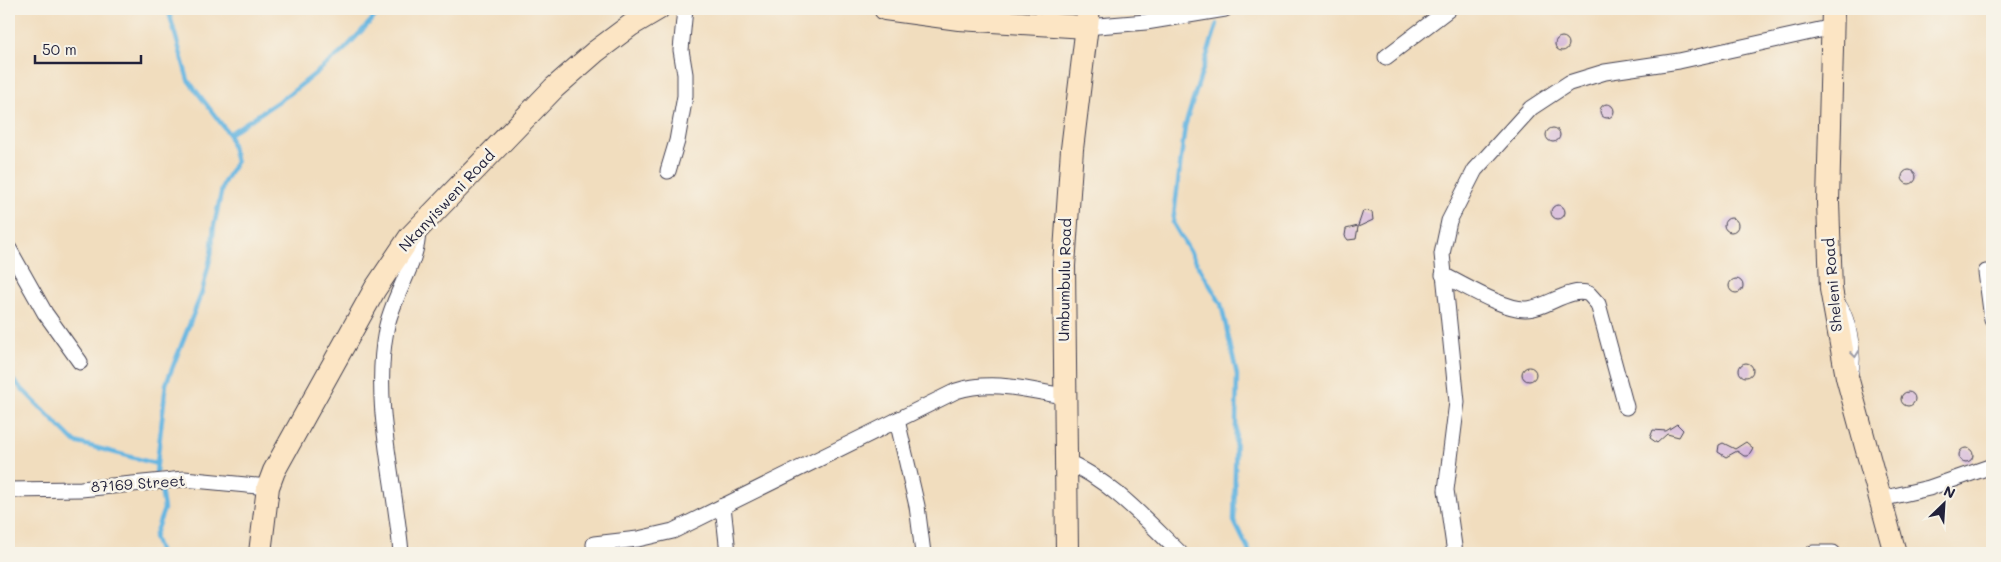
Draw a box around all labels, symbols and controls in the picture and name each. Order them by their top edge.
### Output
scale bar [35,32,141,64]
text: 50 m [42,39,77,59]
street label: Nkanyisweni Road [394,145,499,256]
street label: Umbumbulu Road [1053,218,1075,342]
street label: Sheleni Road [1818,237,1846,333]
one-way arrow [1849,351,1860,359]
street label: 87169 Street [90,470,186,496]
north arrow [1918,480,1968,530]
text: N [1941,481,1959,503]

